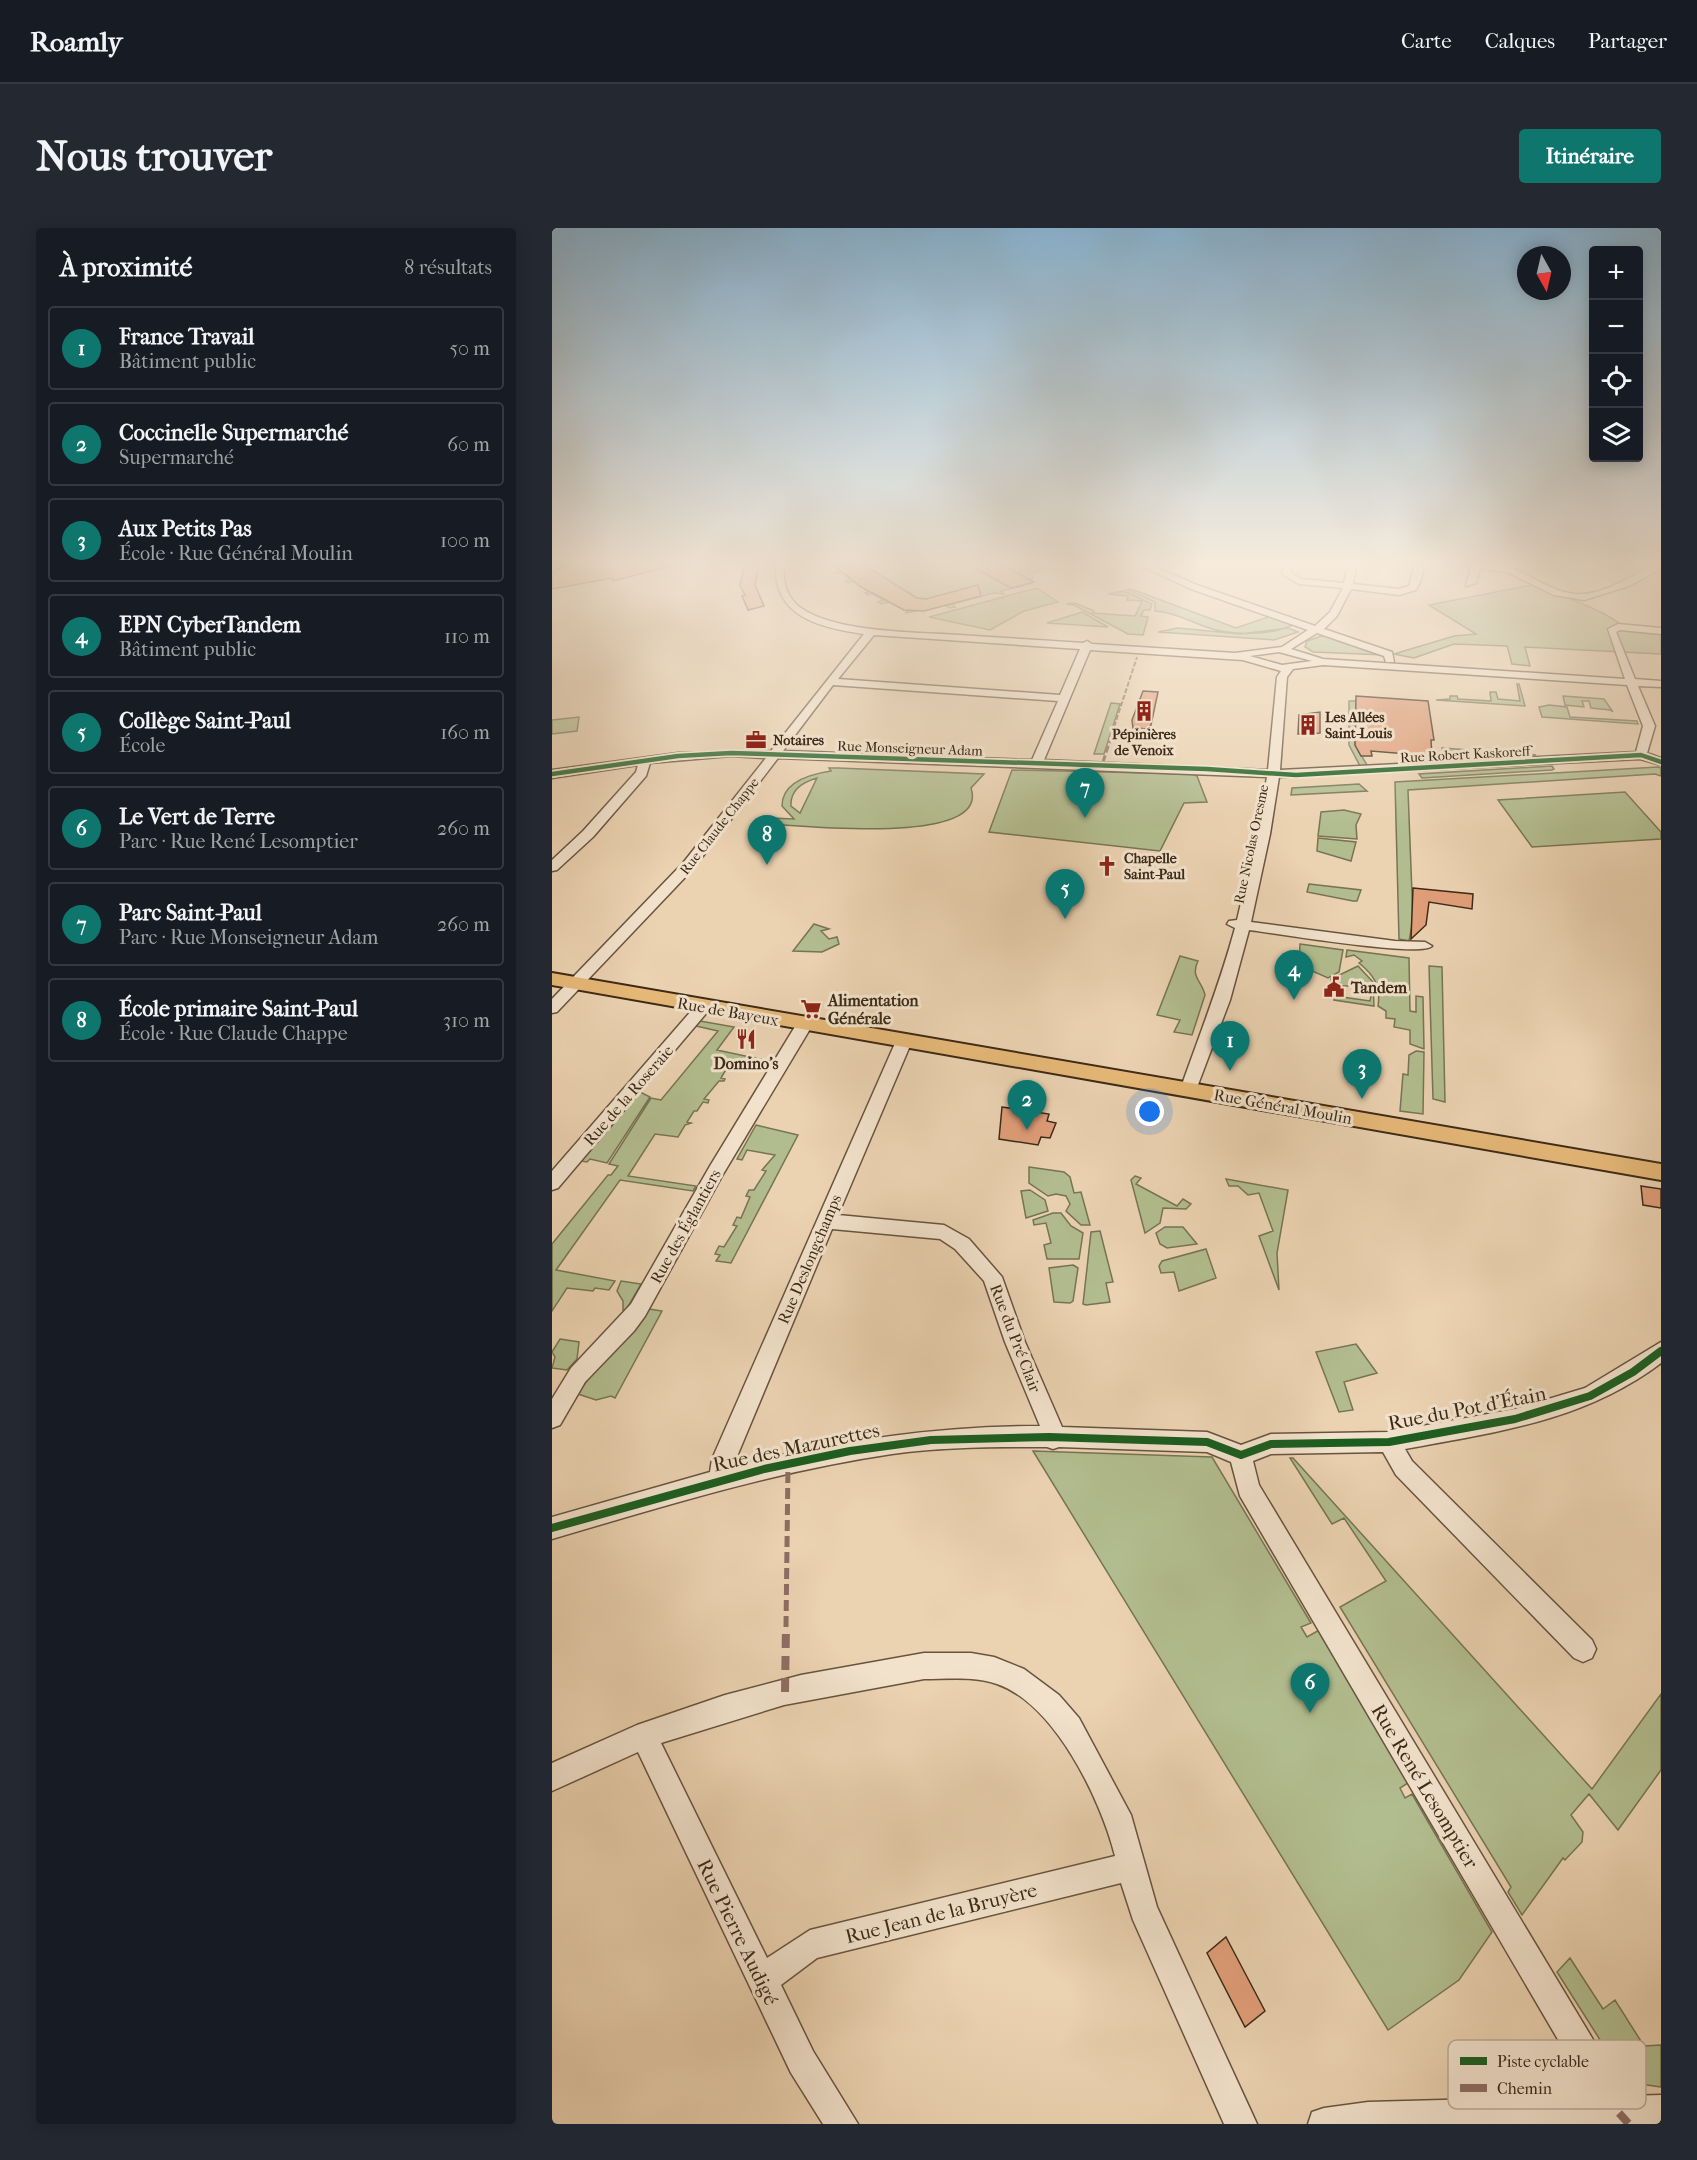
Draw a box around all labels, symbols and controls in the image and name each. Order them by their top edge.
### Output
text: Roamly [30,25,122,58]
text: Carte [1401,29,1452,53]
text: Calques [1485,29,1555,53]
text: Partager [1588,29,1667,53]
button: Itinéraire [1519,129,1661,183]
text: Nous trouver [36,132,272,181]
north arrow [1517,246,1571,300]
map controls [1589,246,1643,462]
button: + [1589,246,1643,300]
text: À proximité [60,252,192,283]
text: 8 résultats [404,256,492,279]
button: − [1589,300,1643,354]
text: France Travail [119,324,254,350]
text: 1 [78,337,85,360]
text: 50 m [449,337,490,360]
text: Bâtiment public [119,350,256,373]
button: locate [1589,354,1643,408]
button: layers [1589,408,1643,462]
text: Coccinelle Supermarché [119,420,348,446]
text: 2 [76,433,87,456]
text: 60 m [447,433,490,456]
text: Supermarché [119,446,234,469]
text: Aux Petits Pas [119,516,252,542]
text: 3 [77,529,86,552]
text: 100 m [440,529,490,552]
text: École · Rue Général Moulin [119,542,353,565]
text: EPN CyberTandem [119,612,301,638]
text: 4 [76,625,87,648]
text: 110 m [444,625,490,648]
text: Bâtiment public [119,638,256,661]
building icon: Pépinières de Venoix [1132,699,1156,723]
text: Collège Saint-Paul [119,708,291,734]
place label: Les Allées Saint-Louis [1325,709,1393,742]
building icon: Les Allées Saint-Louis [1296,713,1320,737]
text: 5 [77,721,86,744]
text: 160 m [440,721,490,744]
place label: Pépinières de Venoix [1112,726,1177,759]
office icon: Notaires [744,728,768,752]
place label: Notaires [773,732,825,749]
text: École [119,734,165,757]
street label: Rue Monseigneur Adam [837,737,984,760]
street label: Rue Robert Kaskoreff [1400,742,1534,766]
pin: 7 [1066,768,1104,818]
street label: Rue Claude Chappe [676,774,763,878]
street label: Rue Nicolas Oresme [1231,783,1272,905]
text: Le Vert de Terre [119,804,275,830]
pin: 8 [748,816,786,865]
text: 6 [76,817,87,840]
text: 260 m [437,817,490,840]
text: Parc · Rue René Lesomptier [119,830,358,853]
place label: Chapelle Saint-Paul [1124,850,1185,883]
church icon: Chapelle Saint-Paul [1095,854,1119,878]
pin: 5 [1046,870,1084,919]
text: Parc Saint-Paul [119,900,262,926]
text: 7 [77,913,86,936]
text: 260 m [437,913,490,936]
text: Parc · Rue Monseigneur Adam [119,926,378,949]
pin: 4 [1274,950,1314,1000]
public building icon: Tandem [1322,975,1346,999]
place label: Tandem [1350,978,1408,997]
place label: Alimentation Générale [827,991,919,1028]
street label: Rue de Bayeux [676,993,781,1030]
text: École primaire Saint-Paul [119,996,358,1022]
supermarket icon: Alimentation Générale [799,997,823,1021]
text: 8 [76,1009,87,1032]
text: 310 m [443,1009,490,1032]
text: École · Rue Claude Chappe [119,1022,348,1045]
pin: 1 [1210,1022,1250,1071]
restaurant icon: Domino's [734,1027,758,1051]
street label: Rue de la Roseraie [580,1041,677,1150]
pin: 3 [1342,1050,1382,1099]
place label: Domino's [714,1054,779,1073]
pin: 2 [1008,1080,1046,1130]
street label: Rue Général Moulin [1212,1085,1354,1128]
your location [1135,1097,1164,1126]
street label: Rue des Églantiers [645,1165,725,1287]
street label: Rue Deslongchamps [774,1191,845,1327]
street label: Rue du Pré Clair [986,1281,1045,1395]
street label: Rue du Pot d'Étain [1386,1381,1548,1435]
street label: Rue des Mazurettes [711,1419,881,1476]
pin: 6 [1290,1664,1329,1713]
street label: Rue René Lesomptier [1366,1700,1483,1873]
street label: Rue Pierre Audigé [692,1855,783,2009]
street label: Rue Jean de la Bruyère [843,1878,1040,1948]
legend [1448,2040,1646,2109]
text: Piste cyclable [1497,2052,1589,2071]
text: Chemin [1497,2079,1553,2098]

